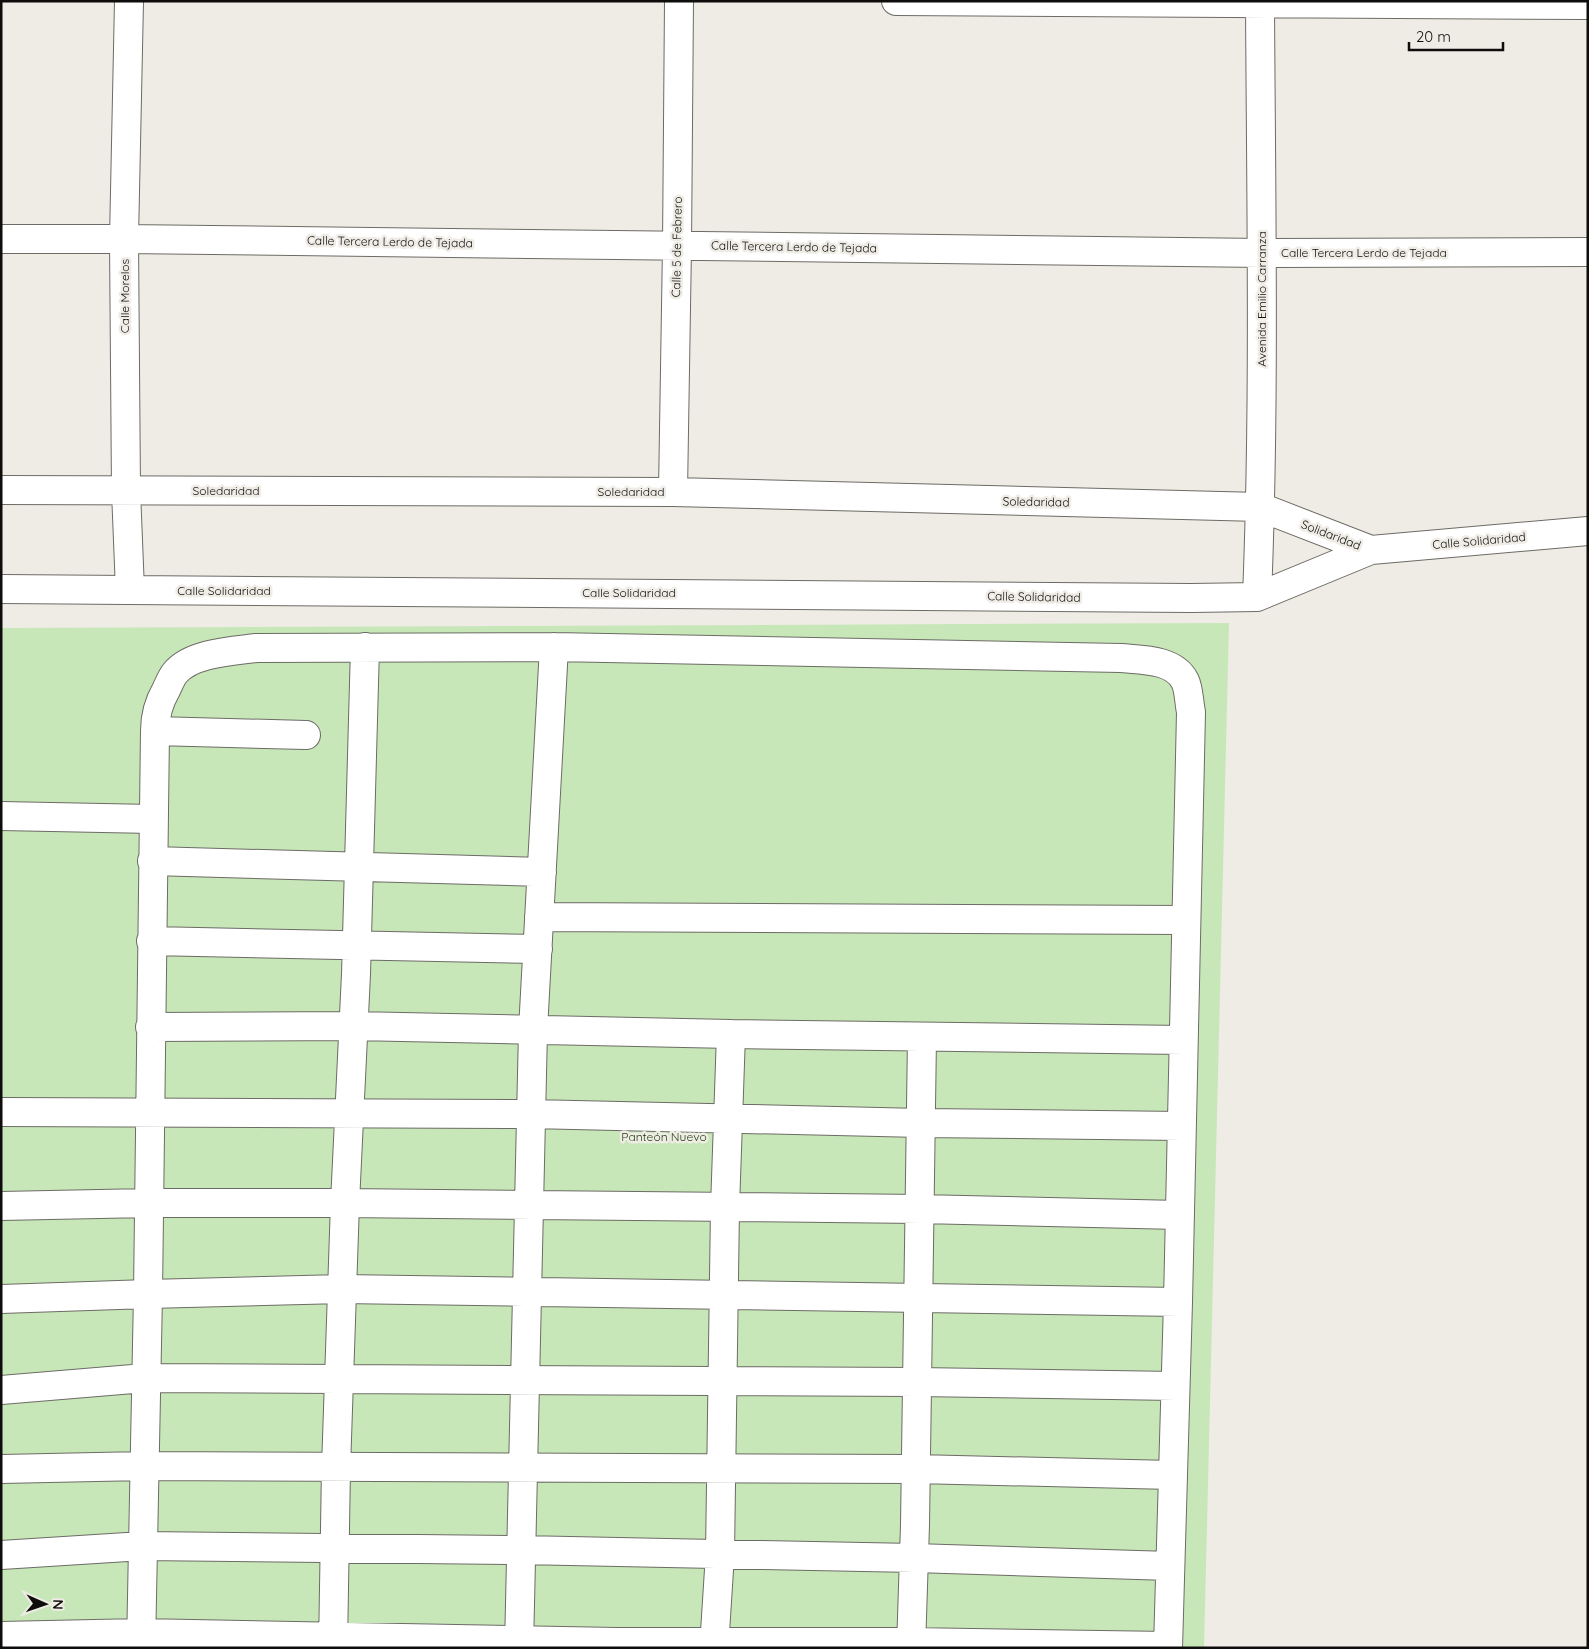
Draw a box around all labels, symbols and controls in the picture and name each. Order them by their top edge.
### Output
scale bar [1409,20,1503,52]
text: 20 m [1416,27,1451,46]
street label: Calle 5 de Febrero [668,196,685,298]
street label: Avenida Emilio Carranza [1254,231,1269,367]
street label: Calle Tercera Lerdo de Tejada [307,233,473,250]
street label: Calle Tercera Lerdo de Tejada [711,238,877,255]
street label: Calle Tercera Lerdo de Tejada [1281,245,1447,260]
street label: Calle Morelos [117,258,132,333]
street label: Soledaridad [193,483,259,498]
street label: Soledaridad [598,484,664,499]
street label: Soledaridad [1002,493,1070,510]
street label: Solidaridad [1299,516,1363,553]
street label: Calle Solidaridad [1432,529,1526,552]
street label: Calle Solidaridad [177,583,271,598]
street label: Calle Solidaridad [582,585,676,600]
street label: Calle Solidaridad [987,588,1081,605]
park label: Panteón Nuevo [621,1129,707,1144]
north arrow [20,1579,70,1629]
text: N [49,1599,67,1610]

